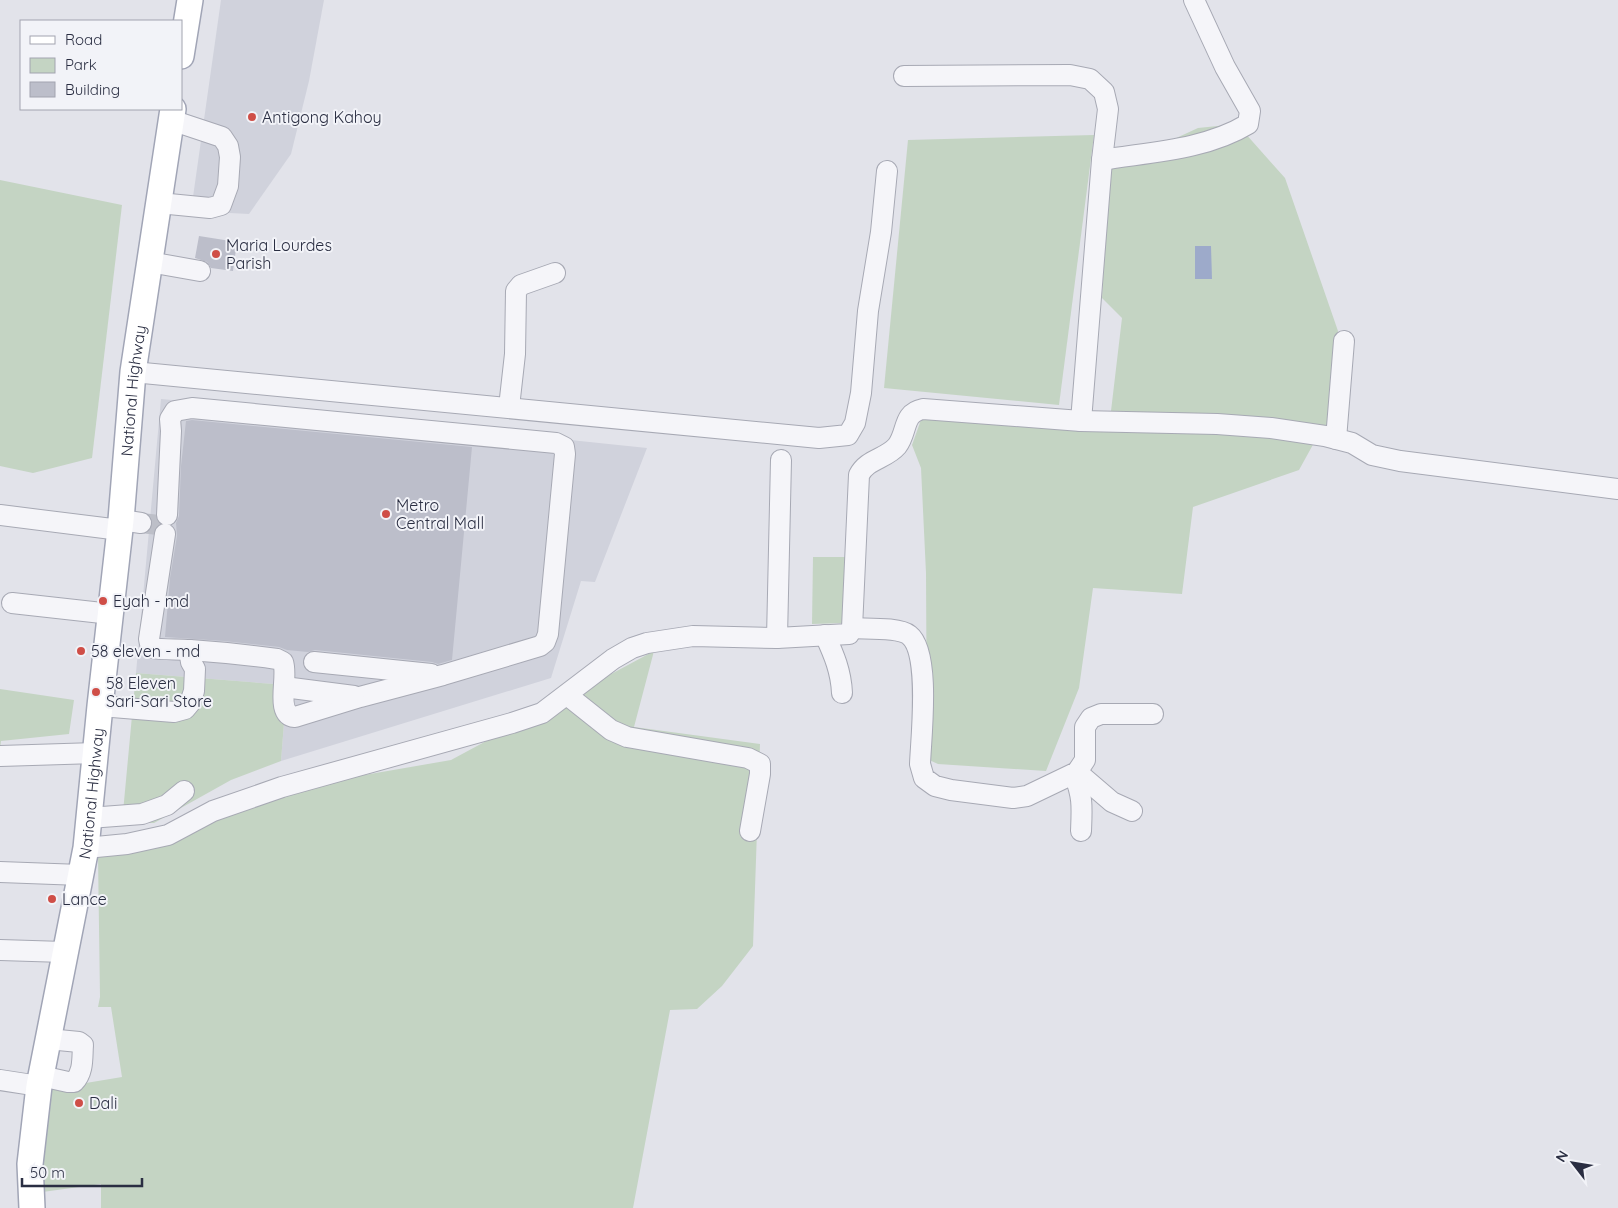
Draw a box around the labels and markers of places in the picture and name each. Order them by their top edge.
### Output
place label: Antigong Kahoy [262,107,382,127]
marker: Antigong Kahoy [246,111,258,123]
place label: Maria Lourdes Parish [226,235,332,273]
marker: Maria Lourdes Parish [210,248,222,260]
place label: Metro Central Mall [396,495,484,533]
marker: Metro Central Mall [380,508,392,520]
place label: Eyah - md [113,591,189,611]
marker: Eyah - md [97,595,109,607]
place label: 58 eleven - md [91,641,200,661]
marker: 58 eleven - md [75,645,87,657]
place label: 58 Eleven Sari-Sari Store [106,673,212,711]
marker: 58 Eleven Sari-Sari Store [90,686,102,698]
place label: Lance [62,889,107,909]
marker: Lance [46,893,58,905]
place label: Dali [89,1093,117,1113]
marker: Dali [73,1097,85,1109]

